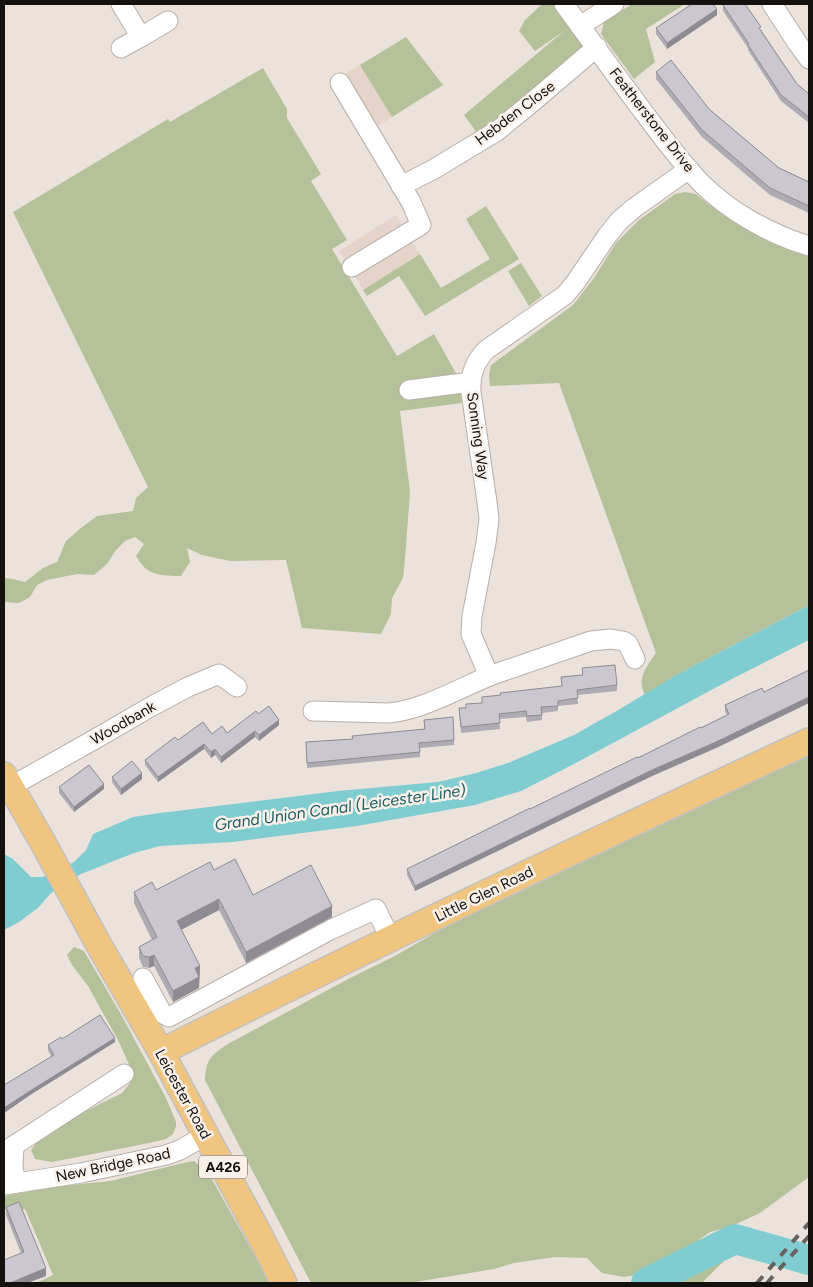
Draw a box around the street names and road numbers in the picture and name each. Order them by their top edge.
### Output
street label: Featherstone Drive [606,64,698,176]
street label: Hebden Close [472,77,558,149]
street label: Sonning Way [463,391,493,481]
street label: Woodbank [87,697,159,749]
street label: Little Glen Road [432,862,536,926]
street label: Leicester Road [151,1046,215,1142]
street label: New Bridge Road [54,1144,172,1186]
road number: A426 [199,1156,247,1178]

